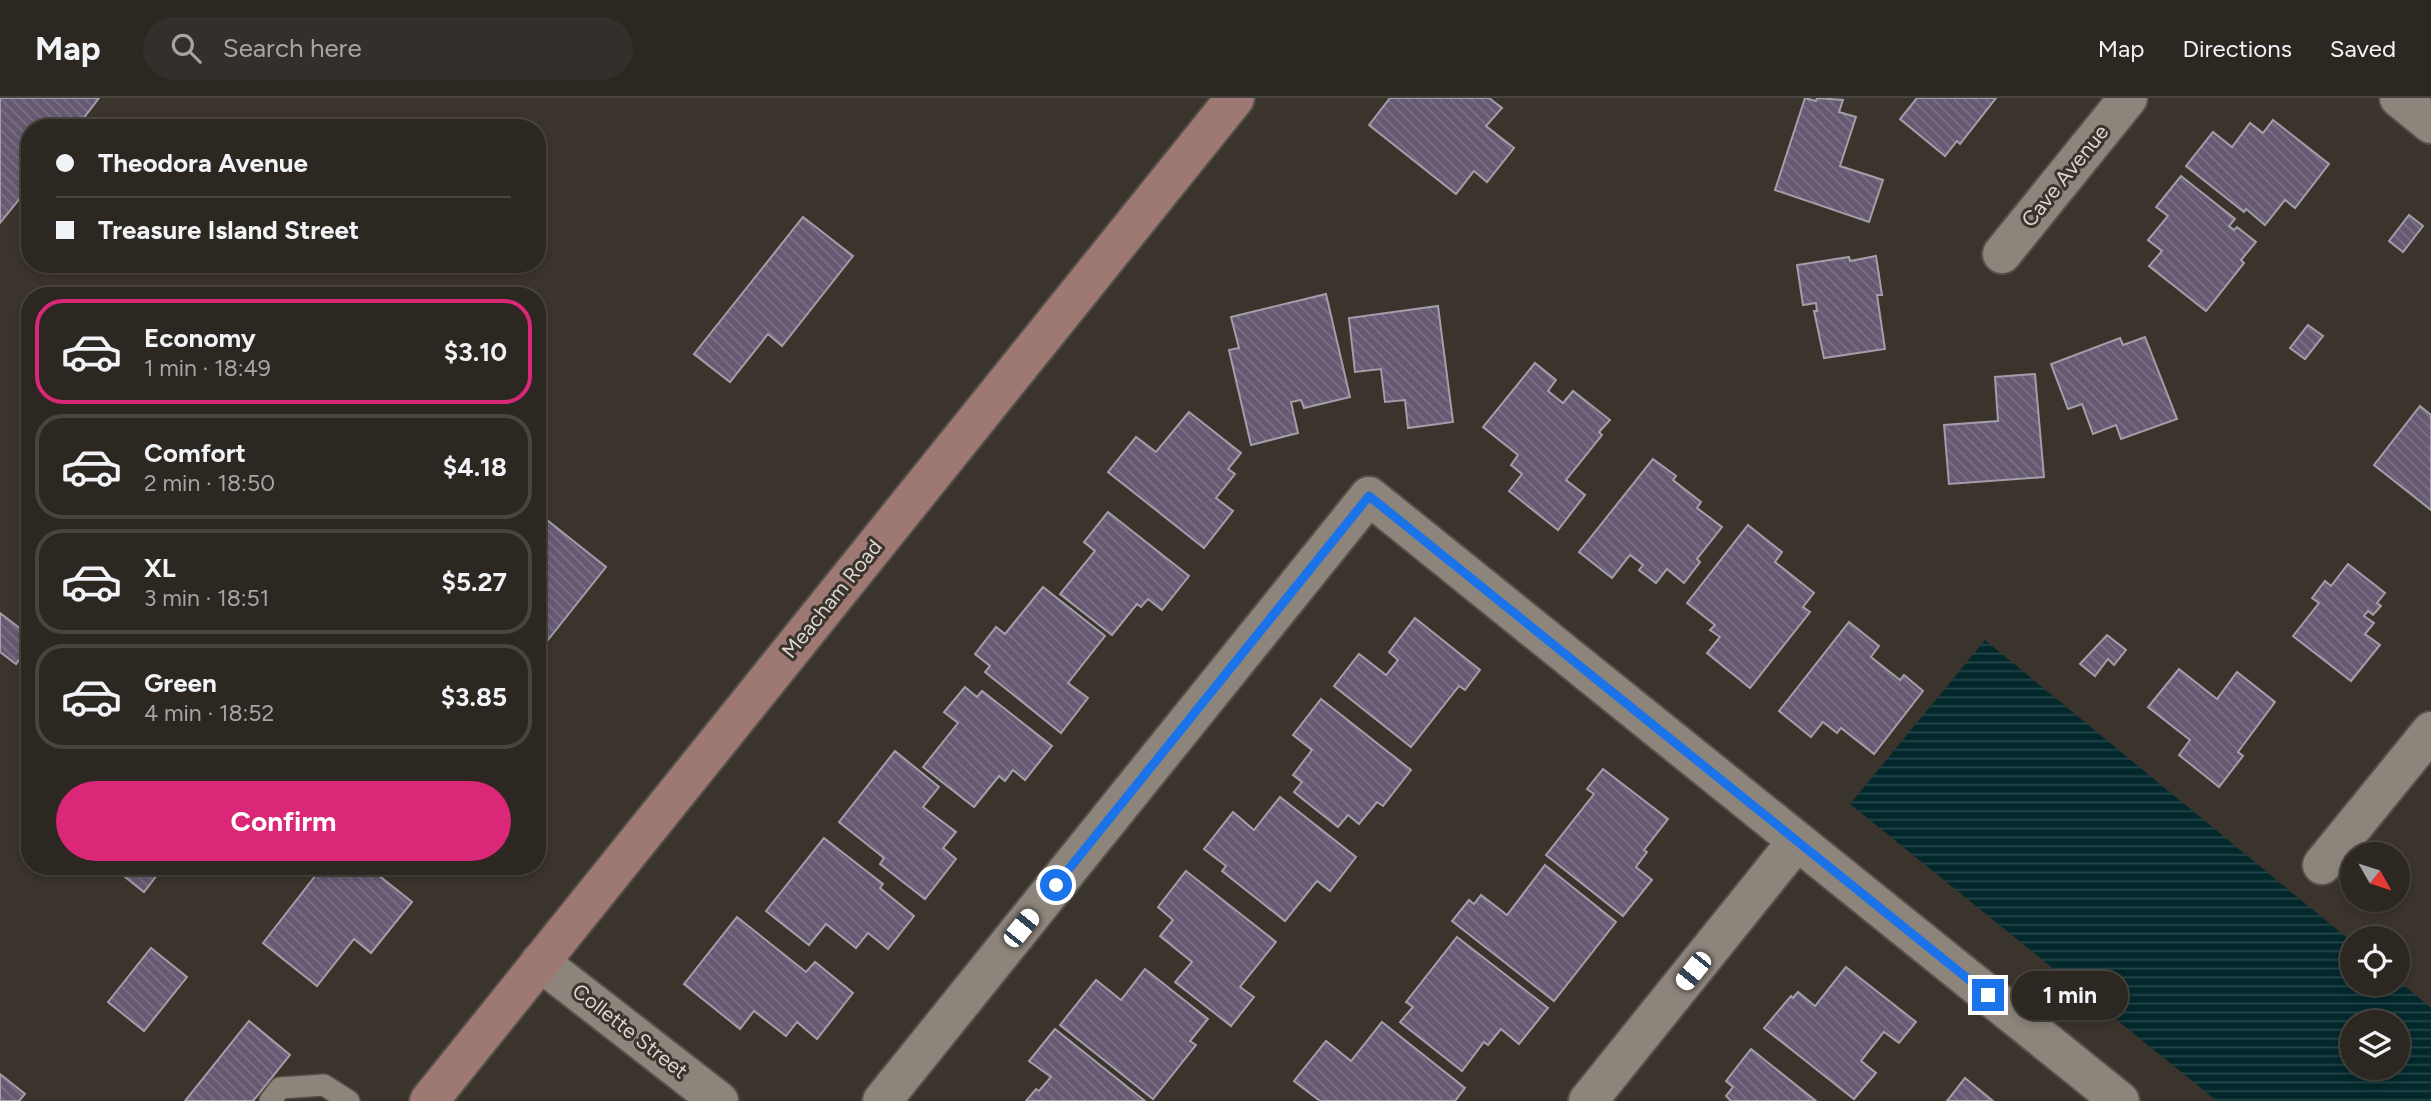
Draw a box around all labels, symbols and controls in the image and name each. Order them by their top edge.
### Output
search box [143,17,633,80]
text: Map [35,29,101,68]
icon: search [167,29,205,67]
text: Search here [223,32,362,64]
text: Map [2098,34,2144,63]
text: Directions [2182,34,2292,63]
text: Saved [2330,34,2396,63]
street label: Cave Avenue [2016,120,2113,232]
text: Theodora Avenue [98,147,308,179]
text: Treasure Island Street [98,214,359,246]
icon: car [60,320,123,383]
text: Economy [144,322,256,354]
text: $3.10 [444,336,507,368]
text: 1 min · 18:49 [144,354,271,382]
icon: car [60,435,123,498]
text: Comfort [144,437,246,469]
text: $4.18 [443,451,507,483]
text: 2 min · 18:50 [144,469,275,497]
street label: Meacham Road [776,534,887,663]
icon: car [60,550,123,613]
text: XL [144,552,176,584]
text: $5.27 [442,566,507,598]
text: 3 min · 18:51 [144,584,269,612]
icon: car [60,665,123,728]
text: Green [144,667,217,699]
text: $3.85 [441,681,507,713]
text: 4 min · 18:52 [144,699,274,727]
button: Confirm [56,781,511,861]
north arrow [2340,842,2410,912]
map controls [2340,842,2410,1080]
route start [1040,869,1072,901]
car [1000,905,1043,951]
button: locate [2340,926,2410,996]
car [1672,948,1715,994]
callout: 1 min [2012,970,2128,1020]
street label: Collette Street [568,978,693,1083]
route end [1972,979,2004,1011]
text: 1 min [2043,981,2097,1009]
button: layers [2340,1010,2410,1080]

